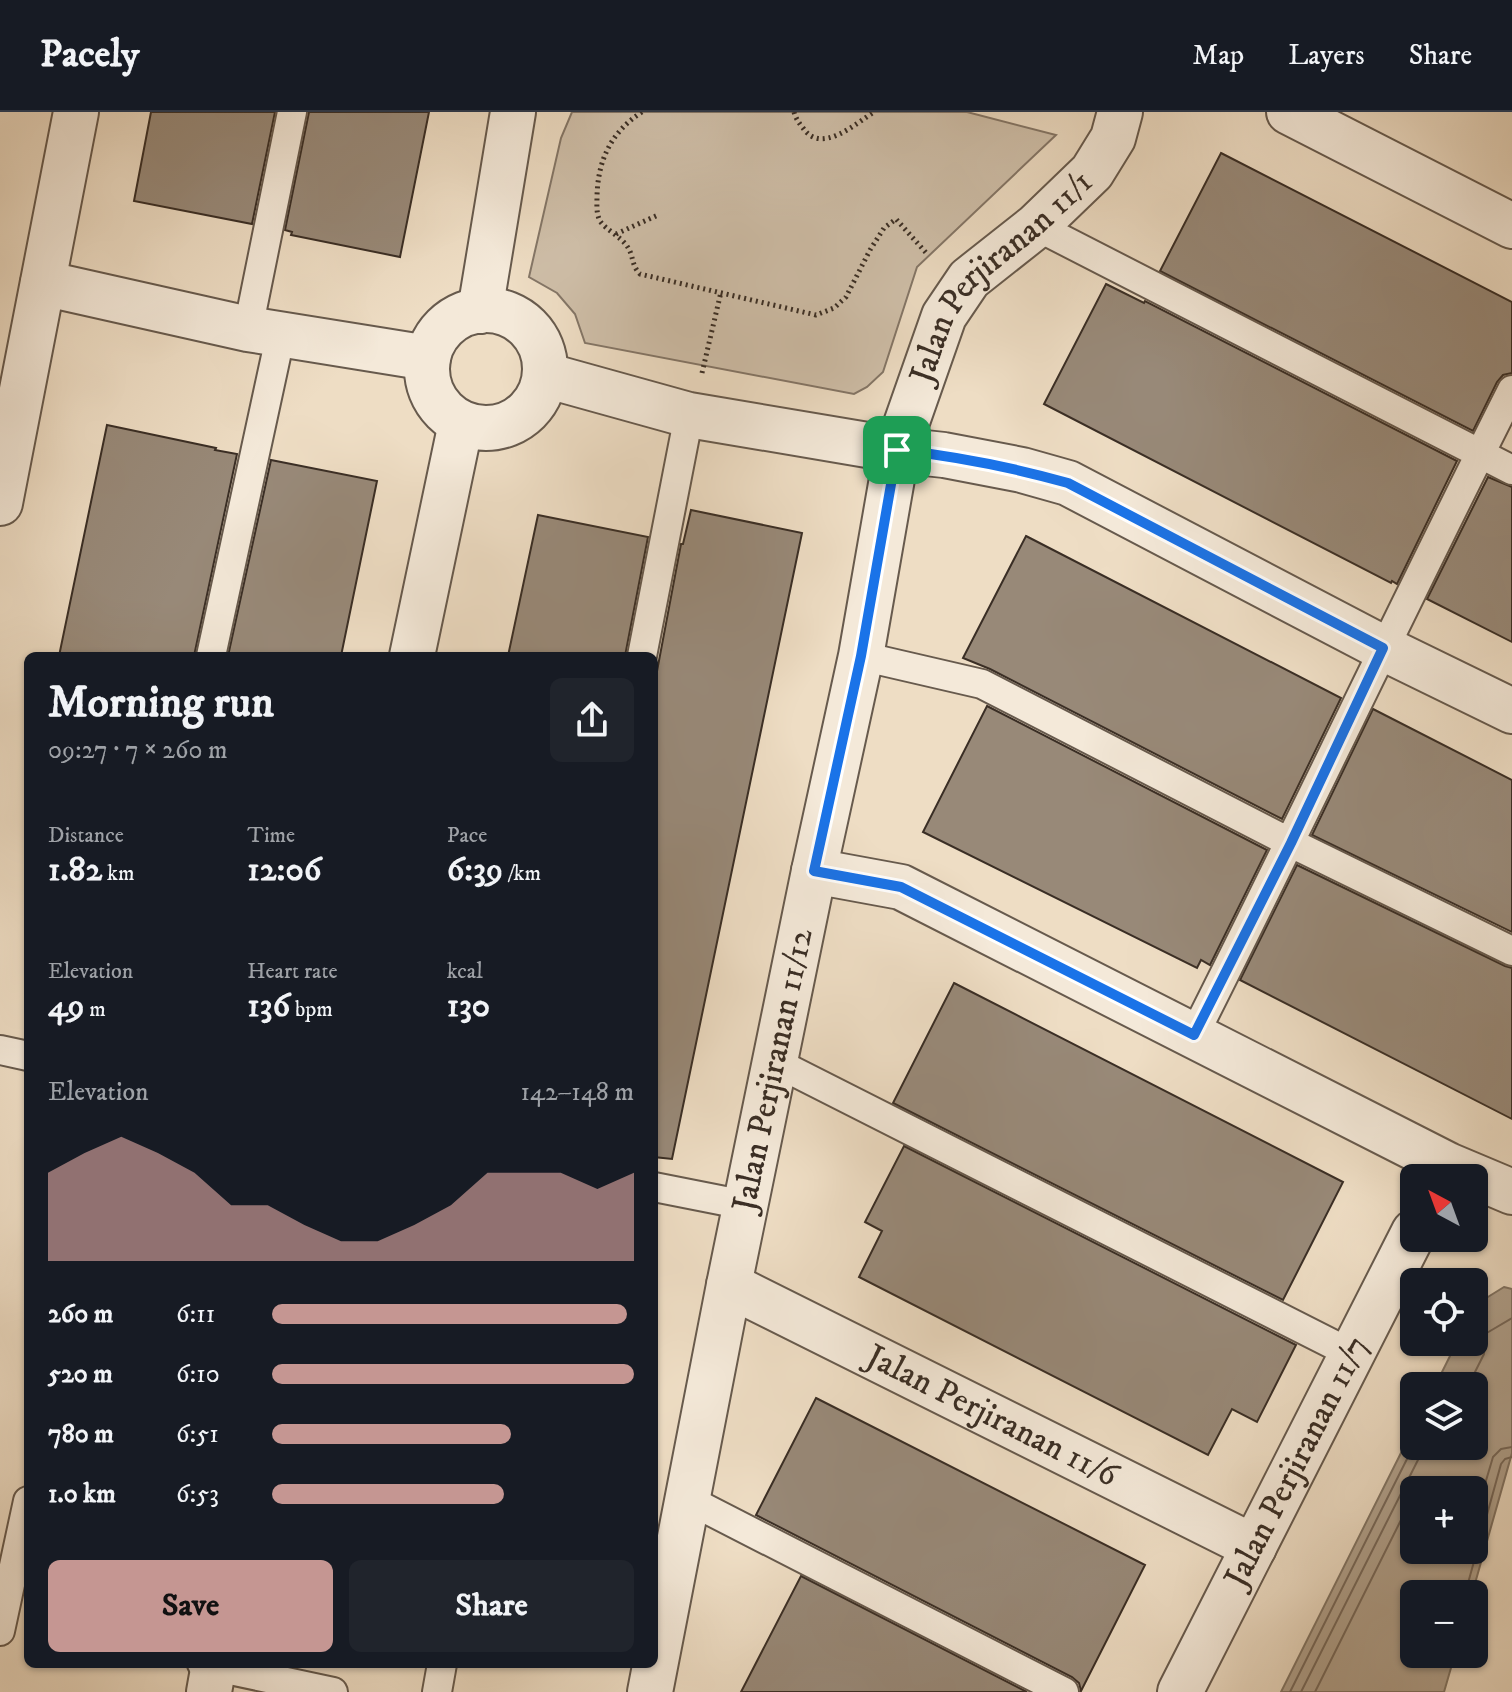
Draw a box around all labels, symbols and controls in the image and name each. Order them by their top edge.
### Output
text: Pacely [40,31,139,79]
text: Map [1193,38,1244,73]
text: Layers [1288,38,1365,73]
text: Share [1409,38,1472,73]
street label: Jalan Perjiranan 11/1 [900,162,1102,392]
pin [863,416,931,484]
icon: arrive [875,428,919,472]
text: Morning run [48,676,274,731]
button: share [550,678,634,762]
text: 09:27 · 7 × 260 m [48,734,228,767]
text: Distance [48,822,124,849]
text: Time [247,822,295,849]
text: Pace [447,822,487,849]
text: 1.82 [48,849,102,891]
text: 12:06 [247,849,321,891]
text: 6:39 [447,849,503,891]
text: km [102,860,134,887]
text: /km [503,860,541,887]
street label: Jalan Perjiranan 11/12 [723,925,823,1218]
text: Elevation [48,958,133,985]
text: Heart rate [247,958,338,985]
text: kcal [447,958,483,985]
text: 49 [48,985,85,1027]
text: 136 [247,985,290,1027]
text: 130 [447,985,490,1027]
text: m [85,996,106,1023]
text: bpm [290,996,333,1023]
text: Elevation [48,1076,149,1109]
text: 142–148 m [520,1076,634,1109]
north arrow [1400,1164,1488,1252]
map controls [1400,1164,1488,1668]
button: locate [1400,1268,1488,1356]
text: 260 m [48,1298,113,1331]
text: 6:11 [176,1298,215,1331]
street label: Jalan Perjiranan 11/7 [1214,1329,1378,1597]
street label: Jalan Perjiranan 11/6 [856,1334,1126,1497]
text: 520 m [48,1358,113,1391]
text: 6:10 [176,1358,220,1391]
button: layers [1400,1372,1488,1460]
text: 780 m [48,1418,114,1451]
text: 6:51 [176,1418,219,1451]
button: + [1400,1476,1488,1564]
text: 1.0 km [48,1478,116,1511]
text: 6:53 [176,1478,219,1511]
button: Save [48,1560,333,1652]
button: Share [349,1560,634,1652]
button: − [1400,1580,1488,1668]

